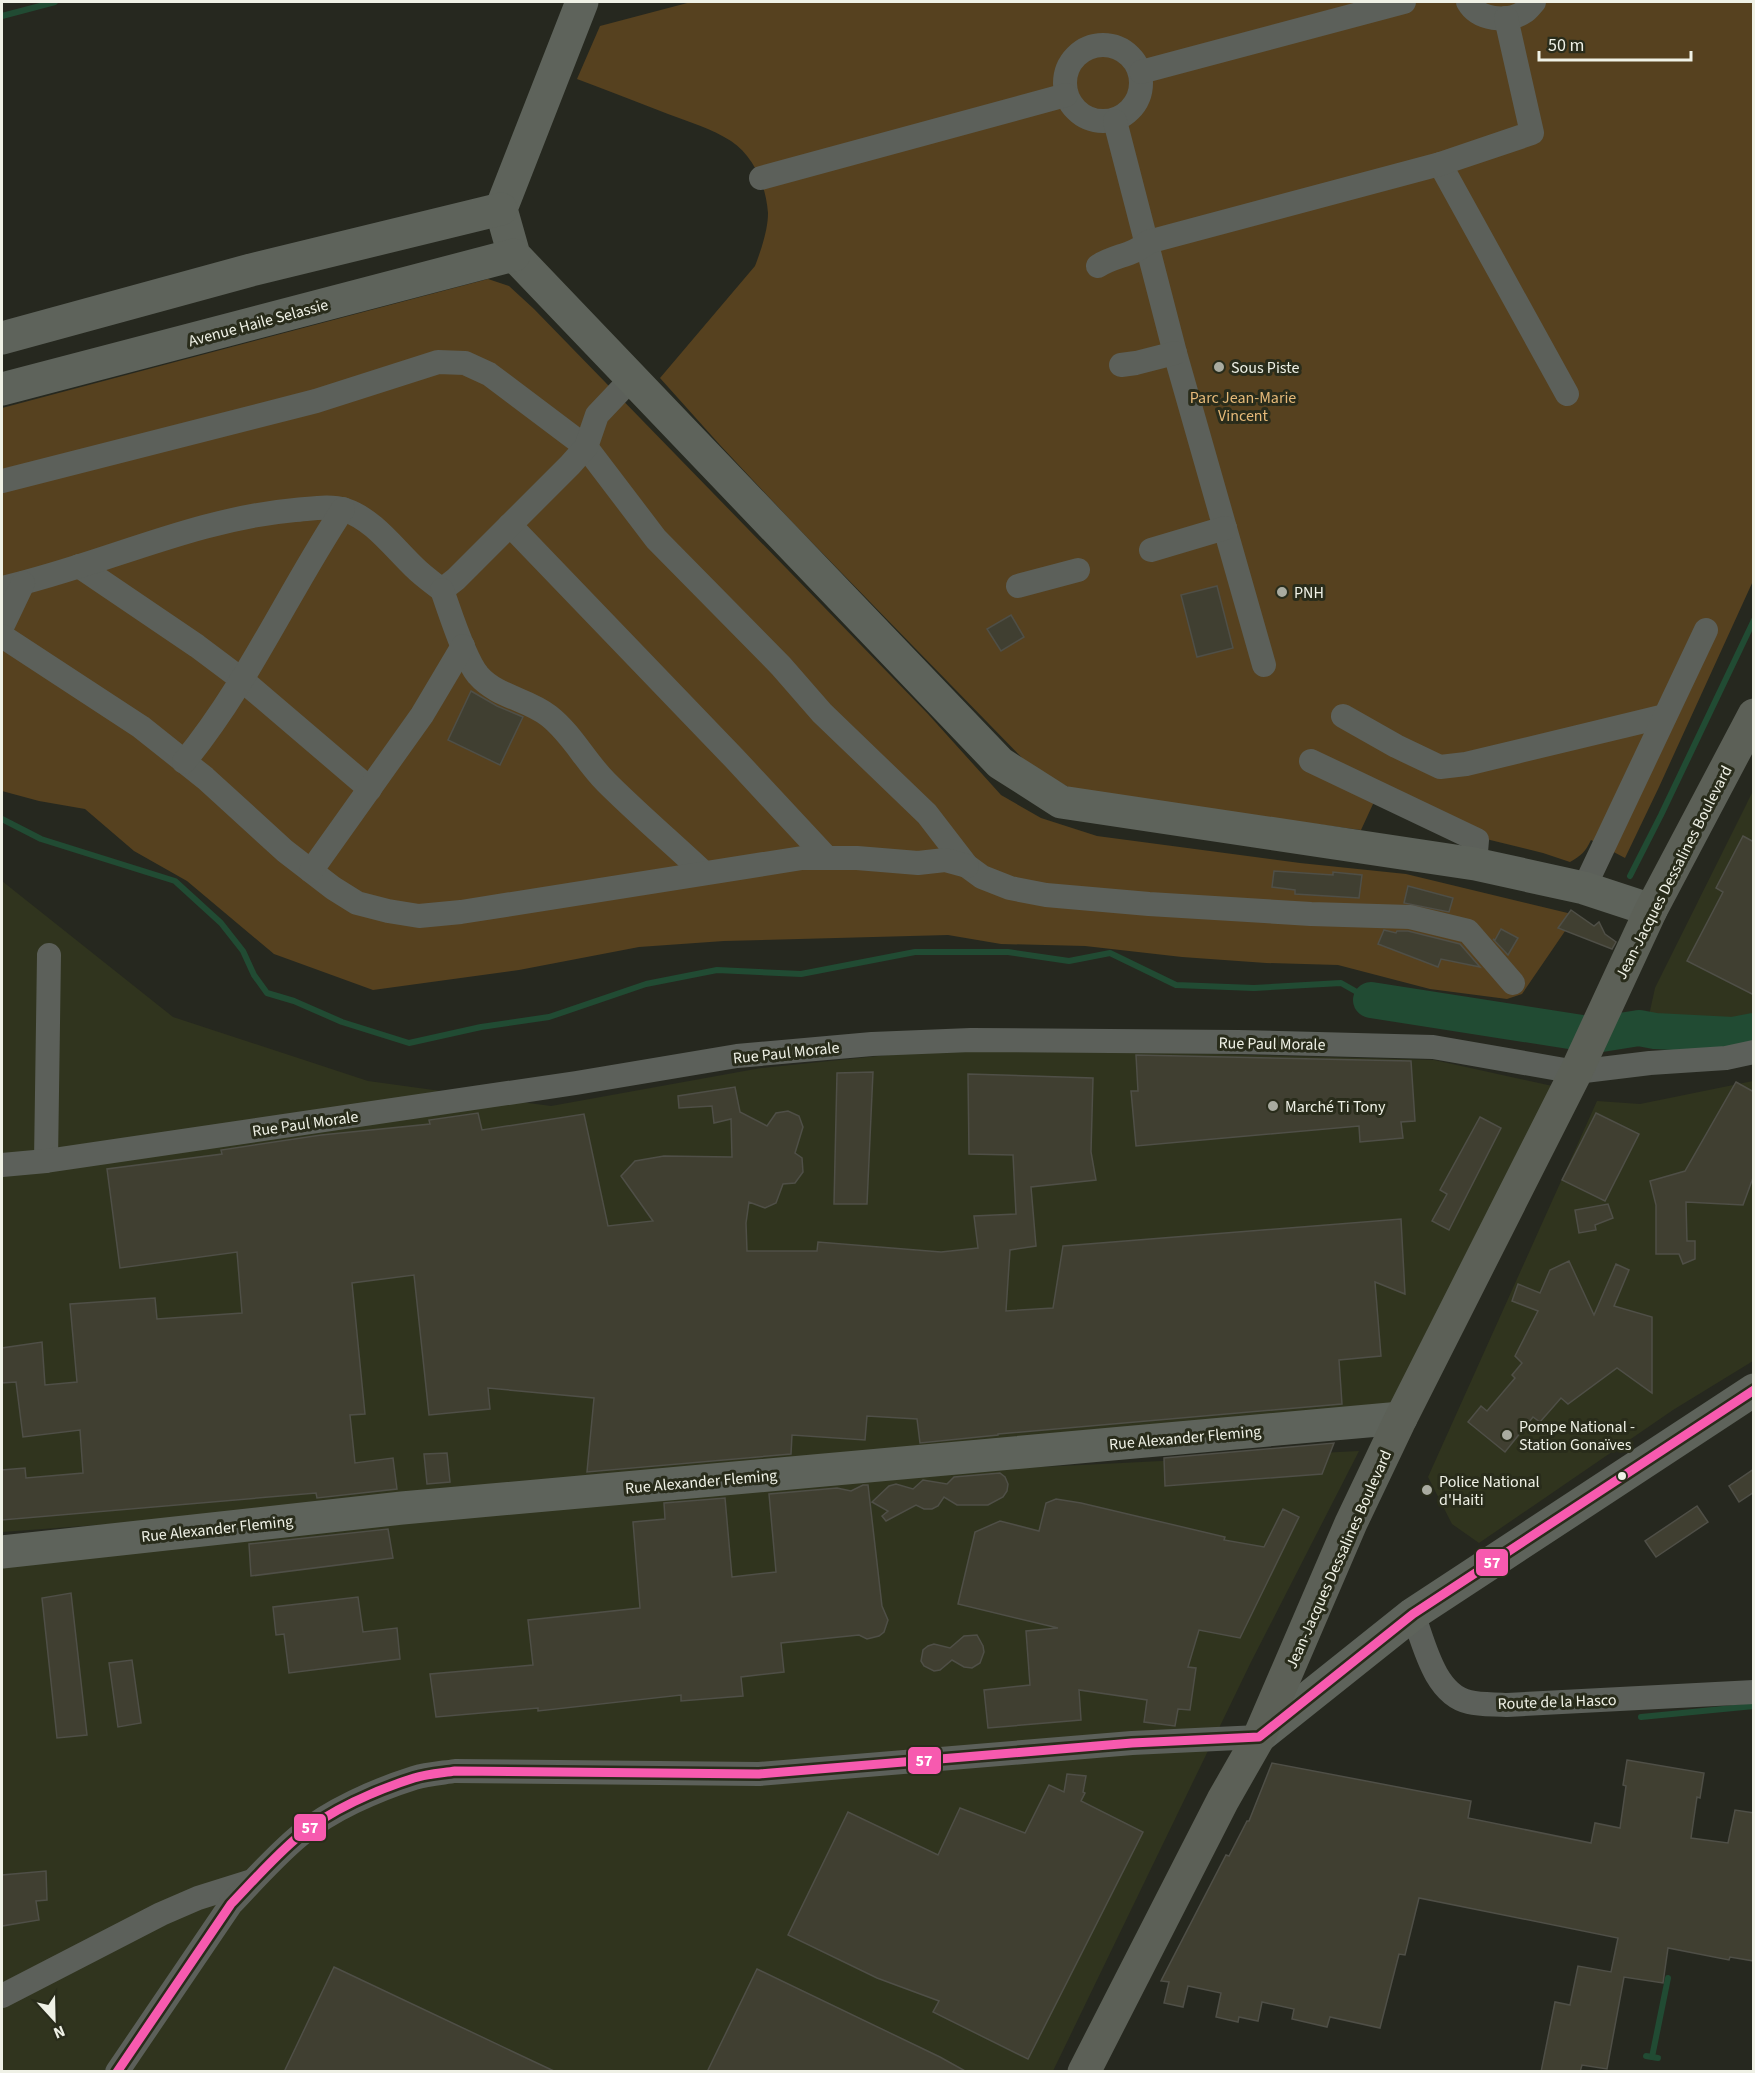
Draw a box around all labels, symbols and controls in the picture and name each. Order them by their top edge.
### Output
scale bar [1539,24,1690,62]
text: 50 m [1548,33,1584,58]
street label: Avenue Haile Selassie [186,294,331,352]
place label: Sous Piste [1231,357,1299,379]
marker: Sous Piste [1212,360,1226,374]
park label: Parc Jean-Marie Vincent [1190,387,1296,427]
place label: PNH [1294,582,1324,604]
marker: PNH [1275,585,1289,599]
street label: Jean-Jacques Dessalines Boulevard [1610,762,1738,983]
street label: Rue Paul Morale [1218,1032,1326,1056]
street label: Rue Paul Morale [732,1036,840,1070]
place label: Marché Ti Tony [1285,1096,1386,1118]
marker: Marché Ti Tony [1266,1099,1280,1113]
street label: Rue Paul Morale [251,1106,360,1142]
place label: Pompe National - Station Gonaïves [1519,1416,1635,1456]
street label: Rue Alexander Fleming [1108,1420,1262,1456]
marker: Pompe National - Station Gonaïves [1500,1428,1514,1442]
street label: Jean-Jacques Dessalines Boulevard [1281,1447,1397,1672]
street label: Rue Alexander Fleming [624,1464,778,1500]
unlabelled marker [1616,1470,1628,1482]
place label: Police National d'Haiti [1439,1471,1540,1511]
marker: Police National d'Haiti [1420,1483,1434,1497]
street label: Rue Alexander Fleming [140,1510,294,1548]
line badge: 57 [1475,1548,1509,1577]
text: 57 [1484,1552,1500,1574]
street label: Route de la Hasco [1497,1689,1617,1715]
line badge: 57 [907,1746,942,1775]
text: 57 [916,1750,932,1772]
line badge: 57 [293,1813,327,1842]
text: 57 [302,1817,318,1839]
north arrow [24,1989,84,2049]
text: N [50,2020,68,2044]

